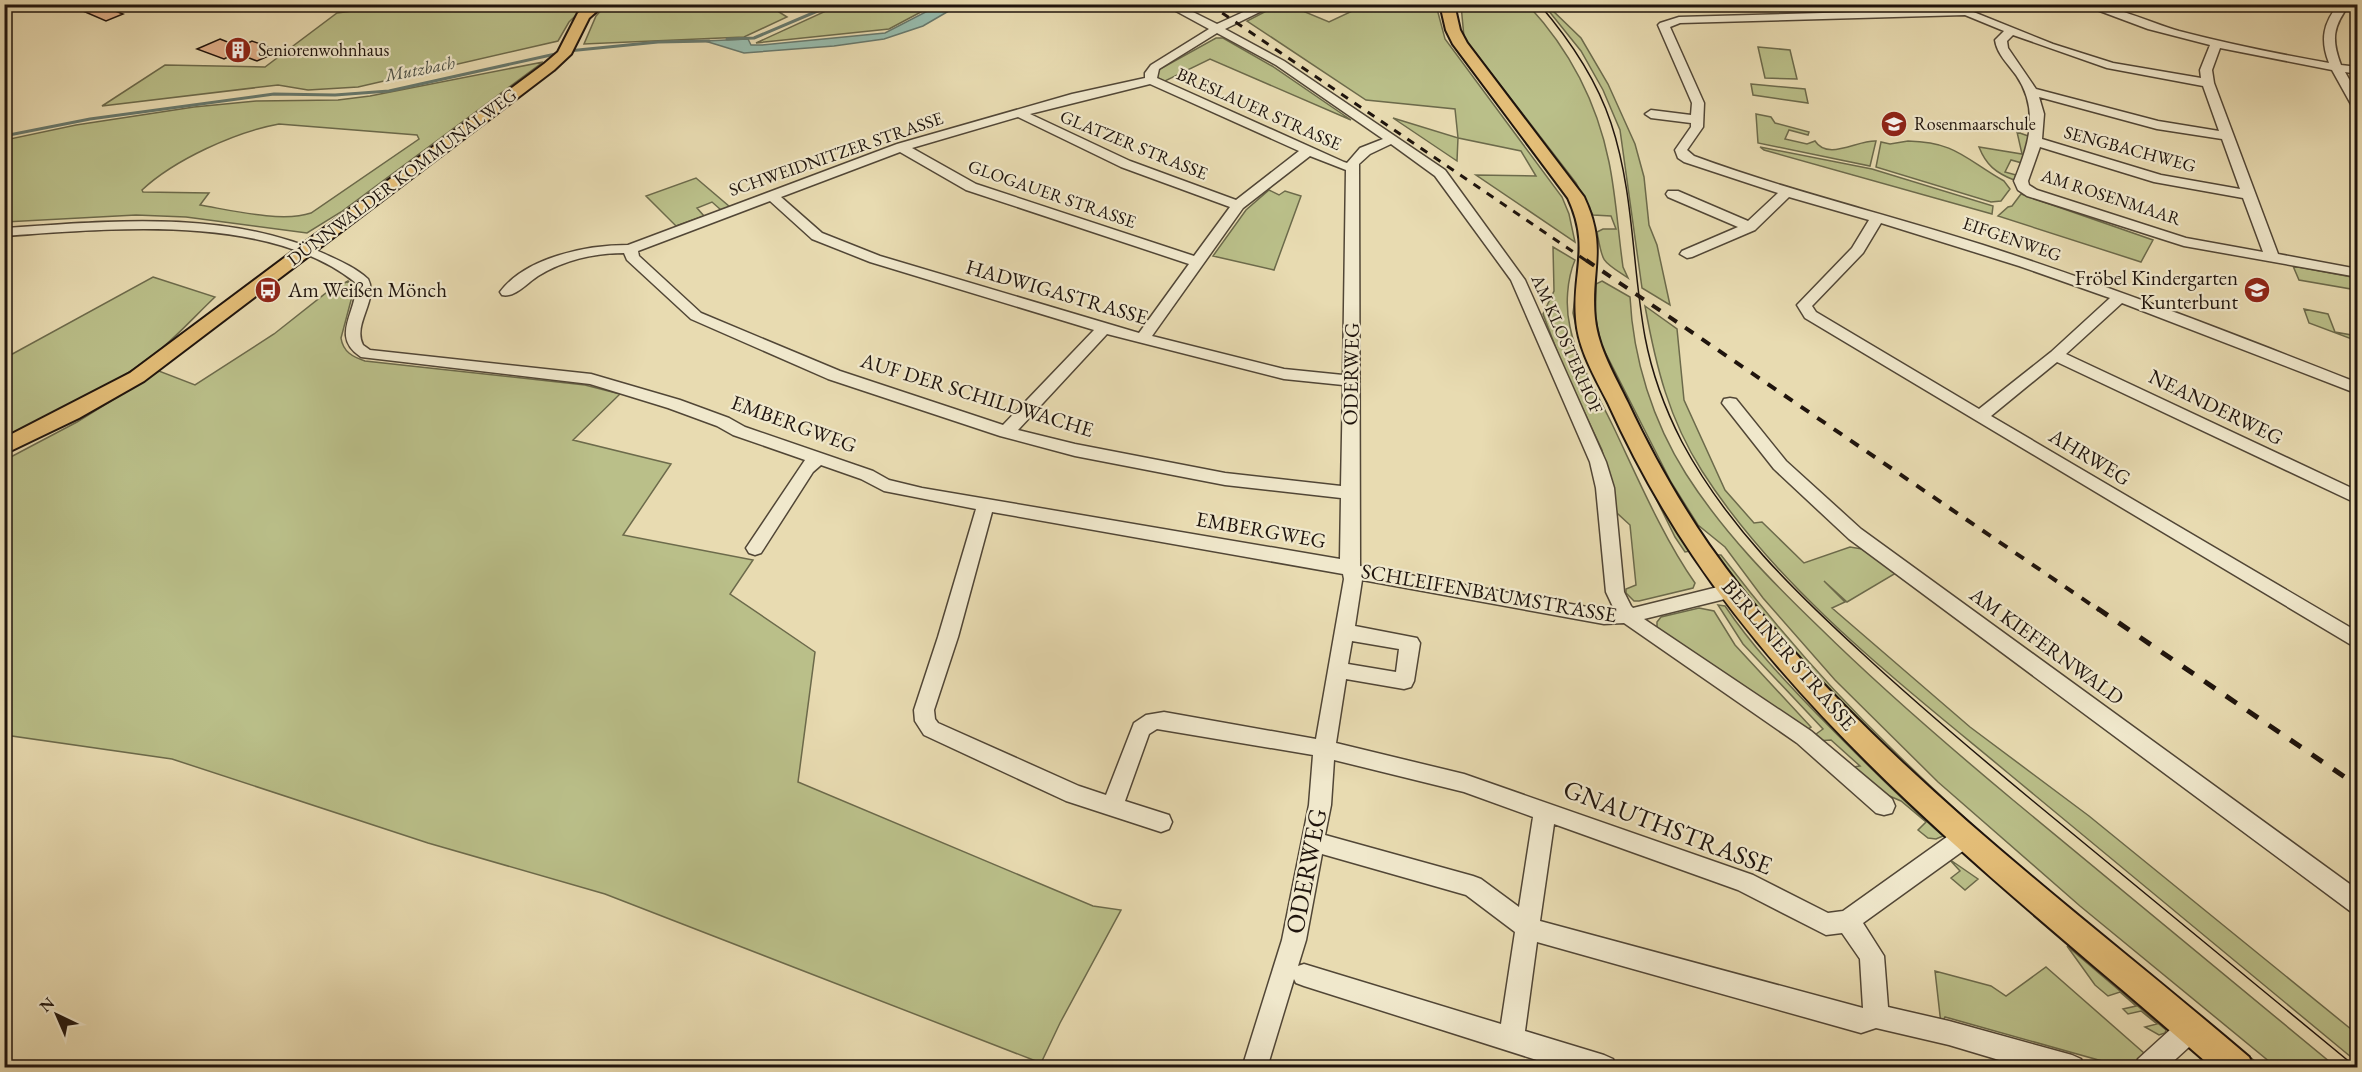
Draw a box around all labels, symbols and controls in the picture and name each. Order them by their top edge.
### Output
building icon: Seniorenwohnhaus [223,35,253,65]
place label: Seniorenwohnhaus [258,38,390,61]
water label: Mutzbach [382,50,457,87]
street label: BRESLAUER STRASSE [1173,62,1345,155]
street label: DÜNNWALDER KOMMUNALWEG [282,83,521,270]
street label: GLATZER STRASSE [1057,104,1211,185]
street label: SCHWEIDNITZER STRASSE [726,106,946,201]
school or university icon: Rosenmaarschule [1879,109,1909,139]
place label: Rosenmaarschule [1914,112,2036,135]
street label: SENGBACHWEG [2062,120,2199,177]
street label: GLOGAUER STRASSE [965,154,1139,233]
street label: AM ROSENMAAR [2037,163,2184,230]
street label: EIFGENWEG [1960,211,2064,266]
street label: HADWIGASTRASSE [963,253,1152,331]
place label: Fröbel Kindergarten Kunterbunt [2075,264,2238,315]
street label: AM KLOSTERHOF [1526,270,1608,417]
bus stop icon: Am Weißen Mönch [253,275,283,305]
school or university icon: Fröbel Kindergarten Kunterbunt [2242,275,2272,305]
place label: Am Weißen Mönch [287,276,447,303]
street label: ODERWEG [1336,322,1365,426]
street label: AUF DER SCHILDWACHE [856,346,1097,443]
street label: NEANDERWEG [2145,362,2288,451]
street label: EMBERGWEG [728,388,861,459]
street label: AHRWEG [2044,421,2136,491]
street label: EMBERGWEG [1194,505,1328,554]
street label: SCHLEIFENBAUMSTRASSE [1359,557,1619,628]
street label: BERLINER STRASSE [1716,573,1863,736]
street label: AM KIEFERNWALD [1964,580,2130,711]
street label: GNAUTHSTRASSE [1559,772,1778,883]
street label: ODERWEG [1277,805,1335,937]
north arrow [27,985,87,1045]
text: N [35,992,59,1017]

